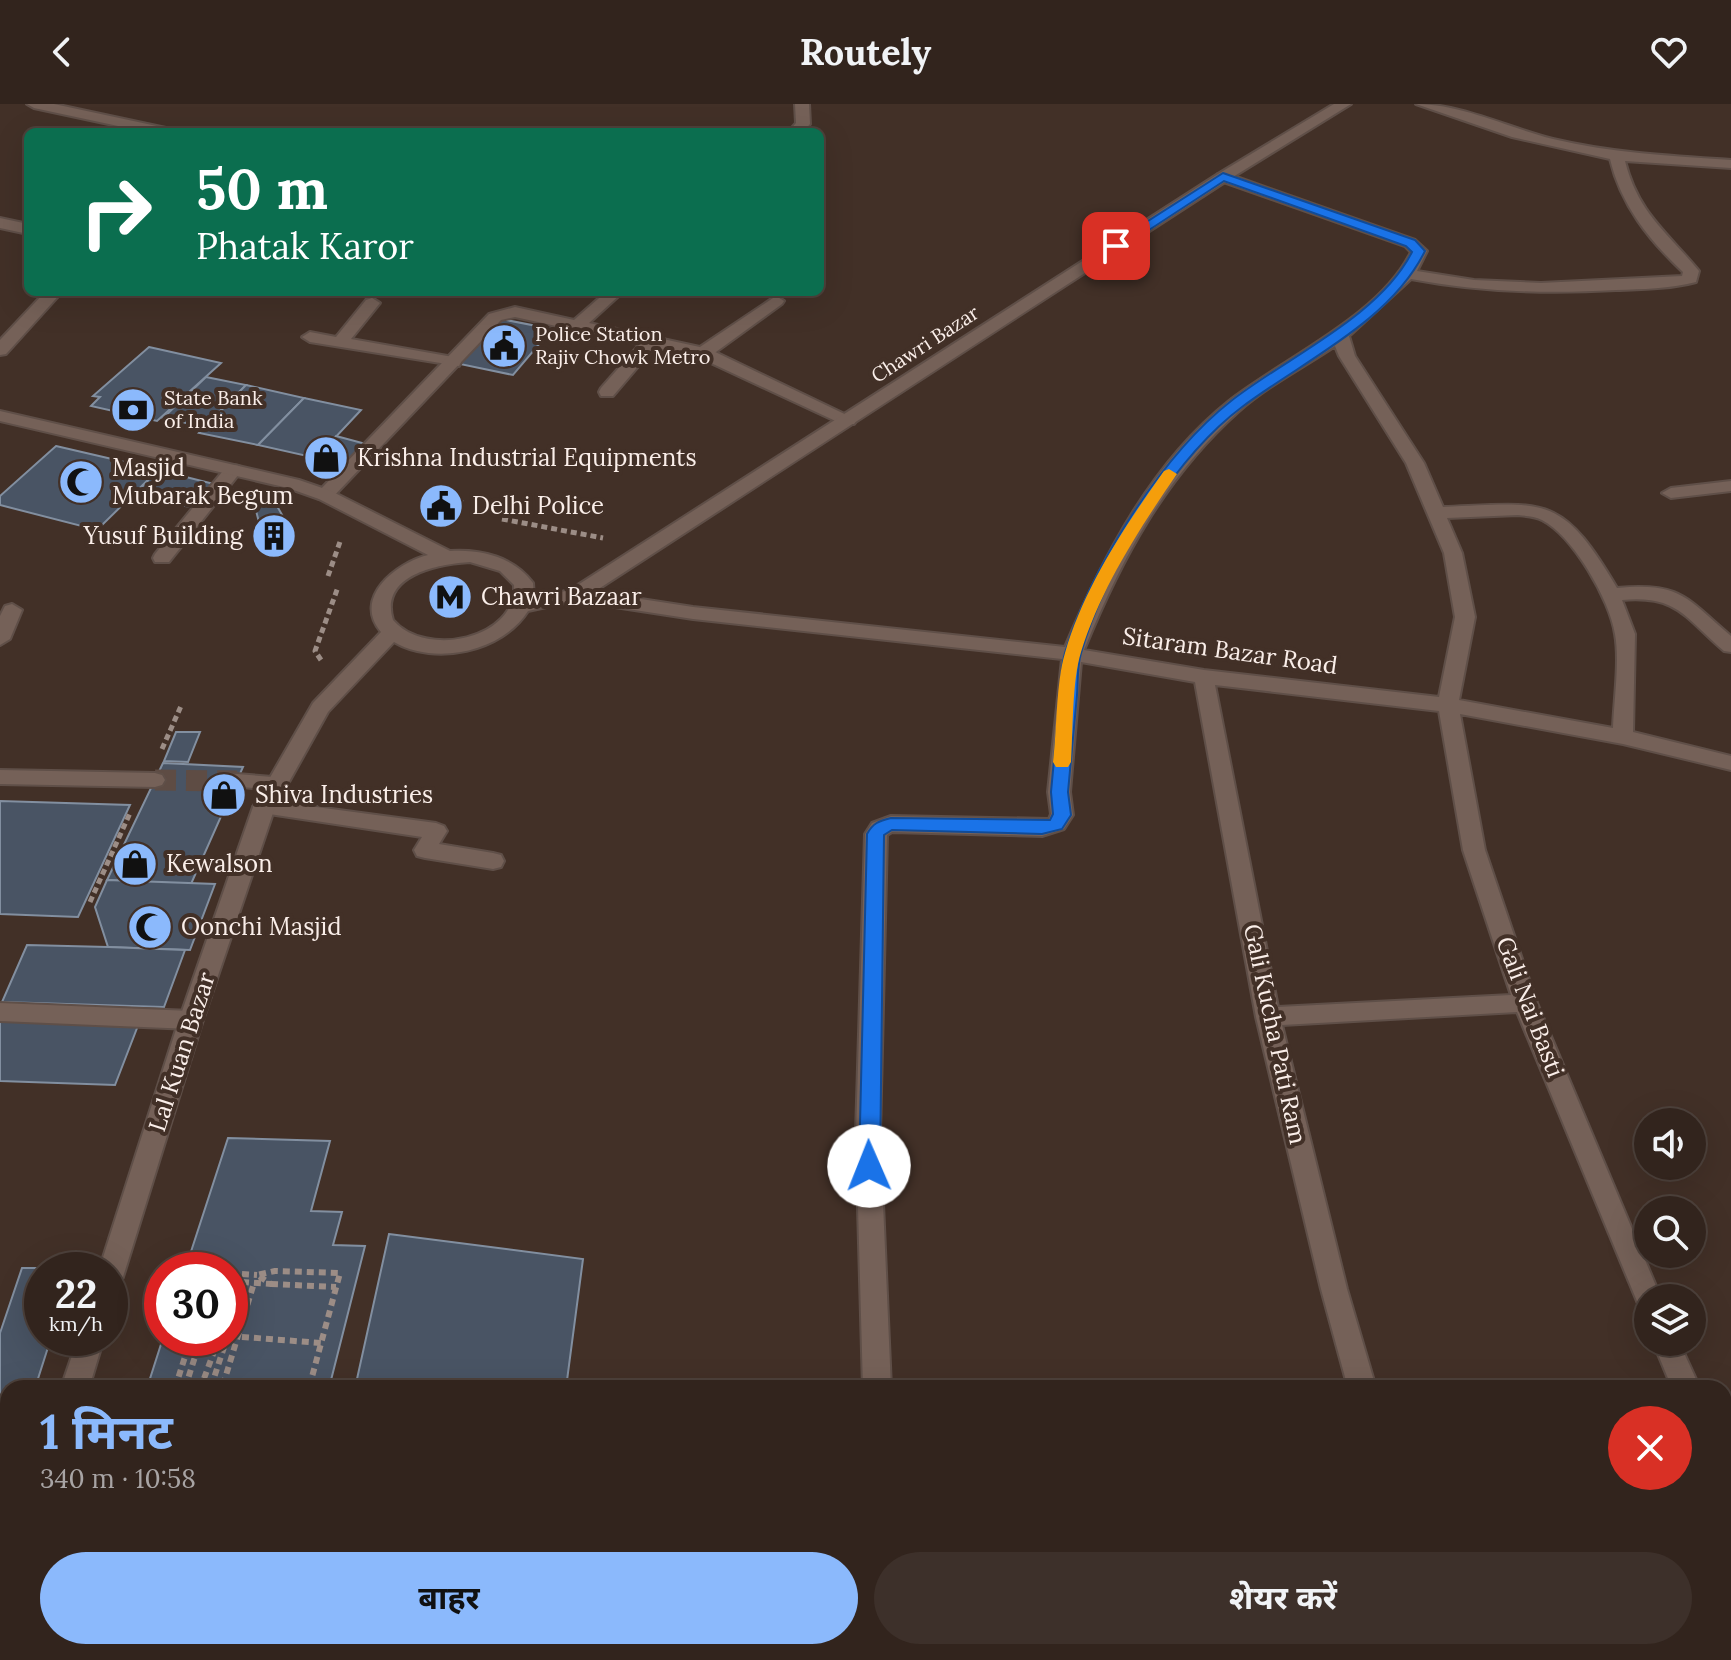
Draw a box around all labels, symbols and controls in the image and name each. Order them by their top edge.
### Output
text: Routely [800,29,931,75]
icon: back [40,30,84,74]
icon: heart [1647,30,1691,74]
text: 50 m [196,153,328,224]
icon: right [64,160,168,264]
pin [1082,212,1150,280]
text: Phatak Karor [196,223,414,269]
icon: arrive [1094,224,1138,268]
street label: Chawri Bazar [866,299,984,388]
place label: Police Station Rajiv Chowk Metro [535,321,710,369]
public building icon: Police Station Rajiv Chowk Metro [480,322,528,370]
place label: State Bank of India [164,385,263,433]
bank icon: State Bank of India [109,386,157,434]
shop icon: Krishna Industrial Equipments [302,434,350,482]
place label: Krishna Industrial Equipments [357,442,697,473]
place label: Masjid Mubarak Begum [112,452,294,511]
mosque icon: Masjid Mubarak Begum [57,458,105,506]
public building icon: Delhi Police [417,482,465,530]
place label: Delhi Police [472,490,604,521]
building icon: Yusuf Building [250,512,298,560]
place label: Yusuf Building [82,520,244,551]
metro station icon: Chawri Bazaar [426,573,474,621]
place label: Chawri Bazaar [481,581,642,612]
street label: Sitaram Bazar Road [1120,620,1340,681]
shop icon: Shiva Industries [200,771,248,819]
place label: Shiva Industries [255,779,433,810]
shop icon: Kewalson [111,840,159,888]
place label: Kewalson [166,848,273,879]
mosque icon: Oonchi Masjid [126,903,174,951]
place label: Oonchi Masjid [181,911,342,942]
street label: Gali Kucha Pati Ram [1237,921,1314,1147]
street label: Gali Nai Basti [1489,932,1572,1082]
street label: Lal Kuan Bazar [141,968,222,1135]
map controls [1634,1108,1706,1356]
button: sound [1634,1108,1706,1180]
position arrow [827,1124,911,1208]
button: search [1634,1196,1706,1268]
speed limit sign: 30 [144,1252,248,1356]
text: 22 [55,1268,97,1319]
button: layers [1634,1284,1706,1356]
text: km/h [49,1311,103,1336]
text: 1 मिनट [40,1401,173,1462]
button: close [1608,1406,1692,1490]
text: 340 m · 10:58 [40,1462,196,1495]
button: बाहर [40,1552,858,1644]
button: शेयर करें [874,1552,1692,1644]

